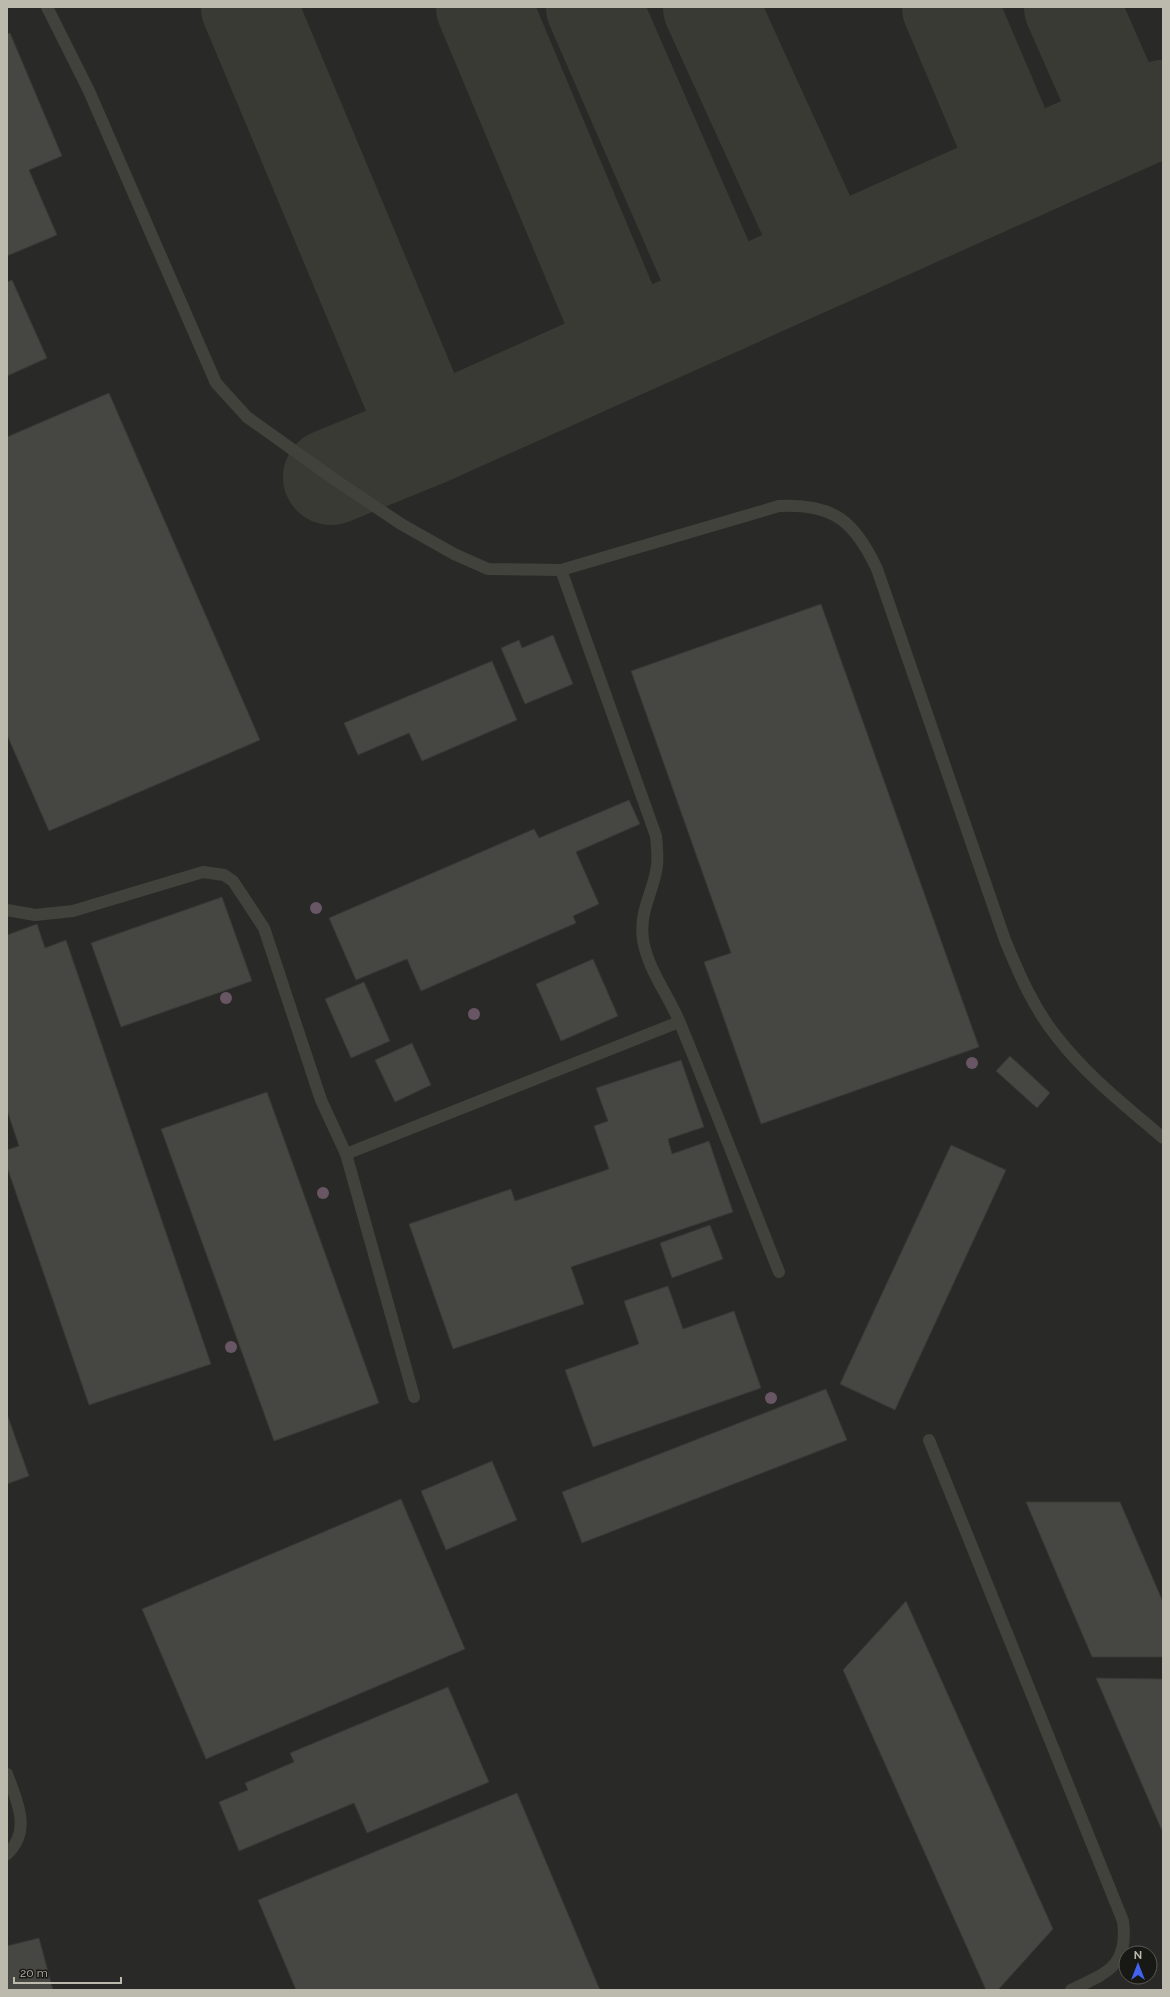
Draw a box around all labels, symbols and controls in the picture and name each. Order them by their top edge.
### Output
north arrow [1118,1945,1158,1985]
text: N [1134,1949,1142,1962]
scale bar [14,1959,121,1985]
text: 20 m [20,1966,48,1980]

